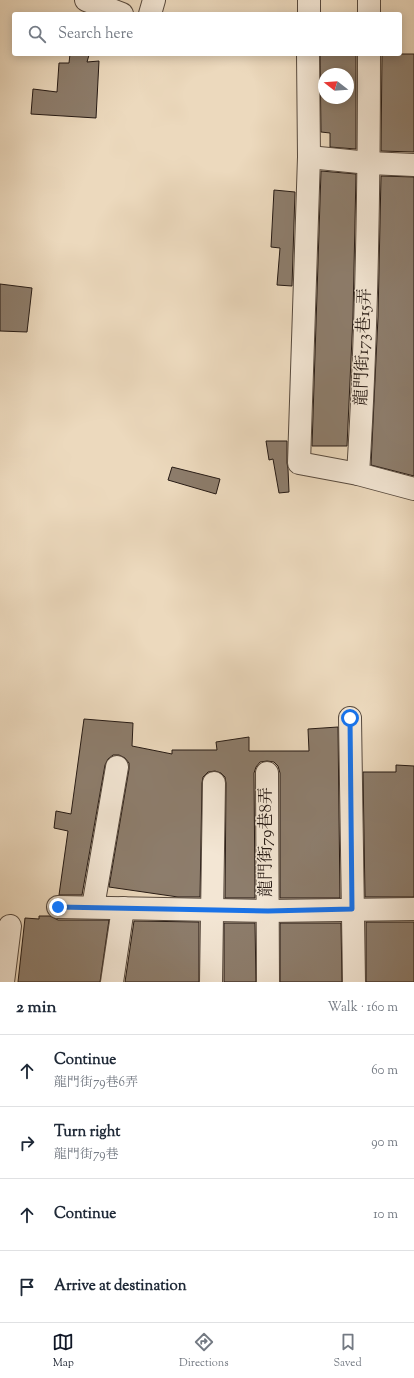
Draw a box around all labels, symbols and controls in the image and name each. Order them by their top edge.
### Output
search box [12,12,402,56]
icon: search [26,23,48,45]
text: Search here [58,24,133,45]
north arrow [318,68,354,104]
street label: 龍門街173巷15弄 [350,288,378,406]
route start [341,709,359,727]
street label: 龍門街79巷8弄 [255,787,279,897]
route end [49,898,67,916]
text: 2 min [16,996,57,1020]
text: Walk · 160 m [327,999,398,1017]
text: Continue [54,1050,116,1071]
icon: ahead [16,1060,38,1082]
text: 60 m [371,1062,398,1080]
text: 龍門街79巷6弄 [54,1074,138,1092]
text: Turn right [54,1122,120,1143]
icon: right [16,1132,38,1154]
text: 90 m [371,1134,398,1152]
text: 龍門街79巷 [54,1146,119,1164]
icon: ahead [16,1204,38,1226]
text: Continue [54,1204,116,1225]
text: 10 m [373,1206,398,1224]
icon: arrive [16,1276,38,1298]
text: Arrive at destination [54,1276,187,1297]
tab: Map [52,1331,74,1371]
tab: Directions [179,1331,229,1371]
tab: Saved [333,1331,362,1371]

